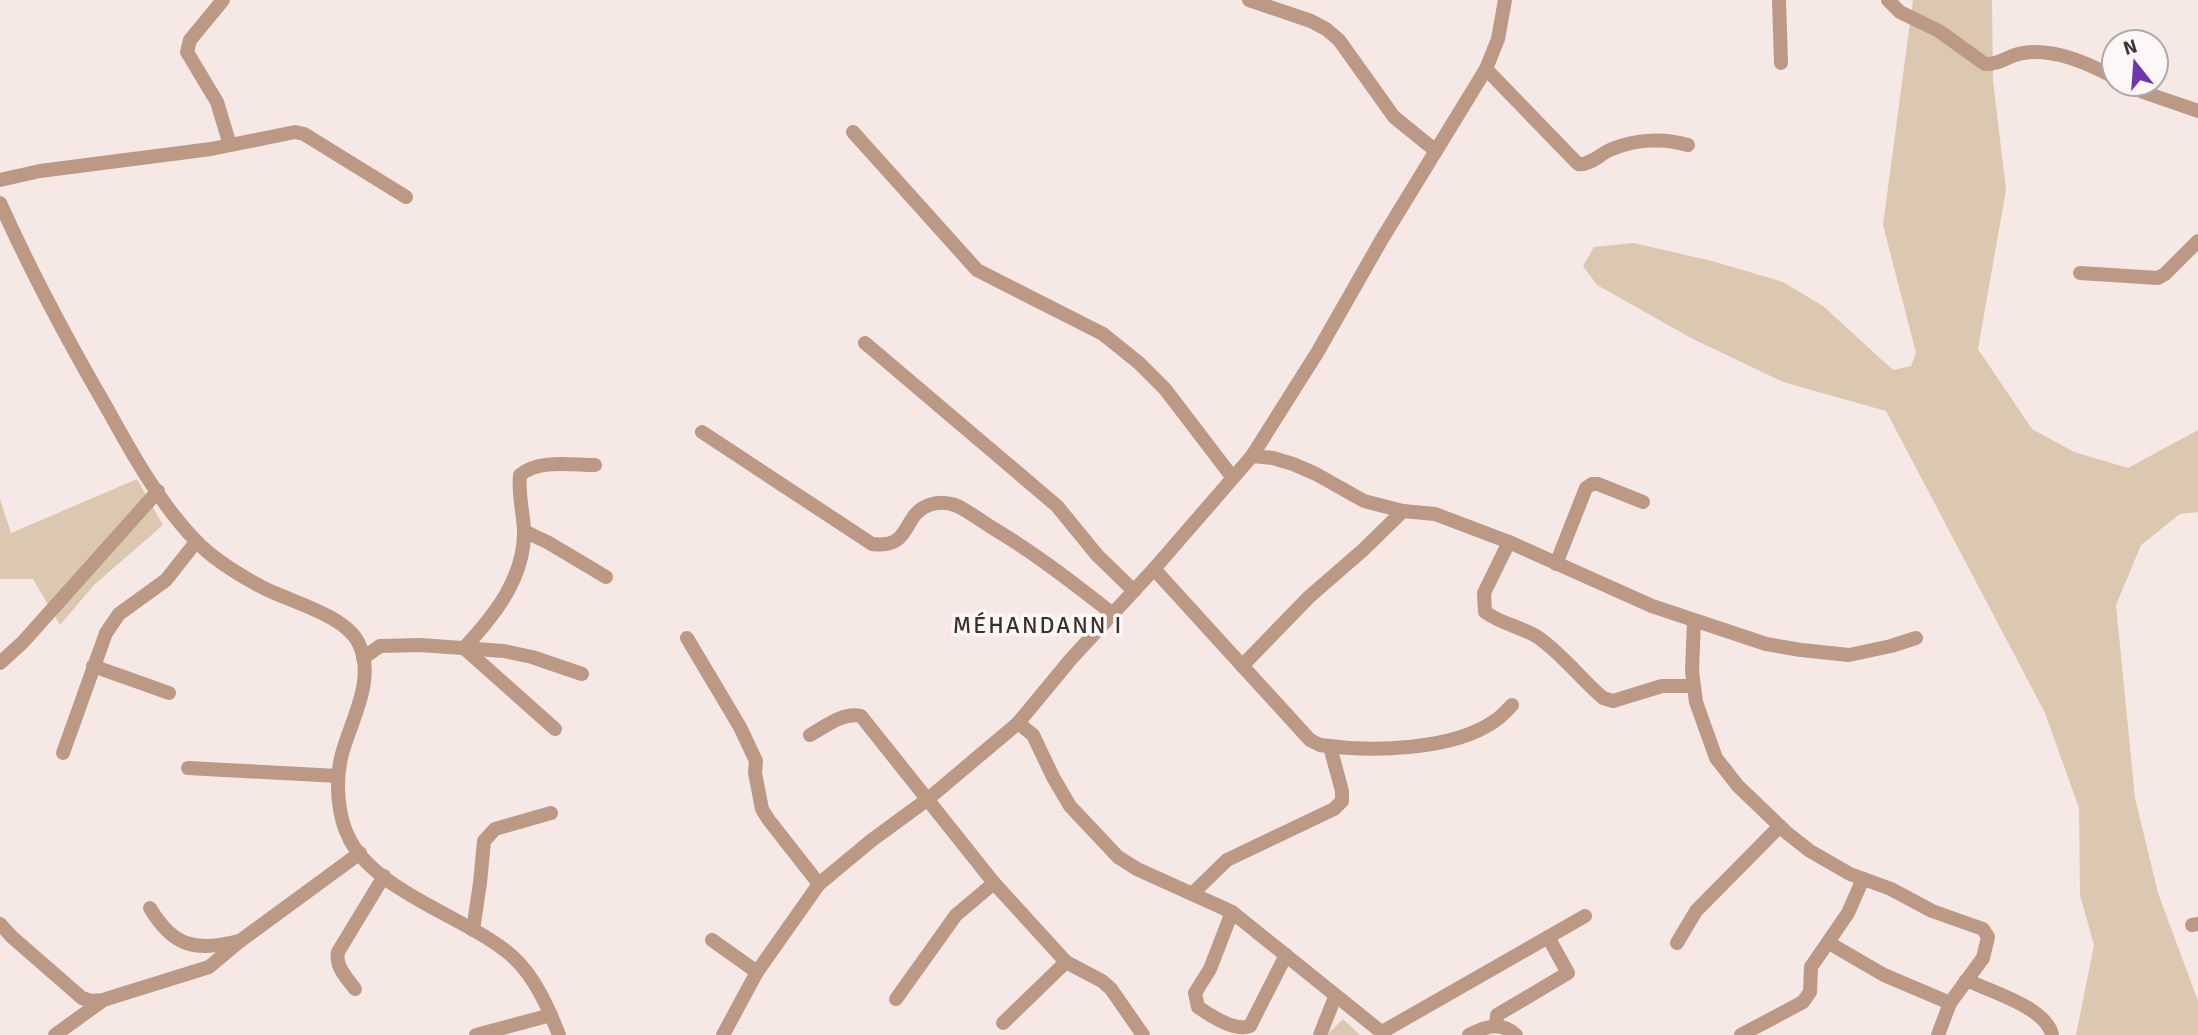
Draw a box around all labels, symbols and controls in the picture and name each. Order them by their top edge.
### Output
north arrow [2100,28,2170,98]
text: N [2120,34,2140,61]
district label: MÉHANDANN I [953,611,1123,640]

